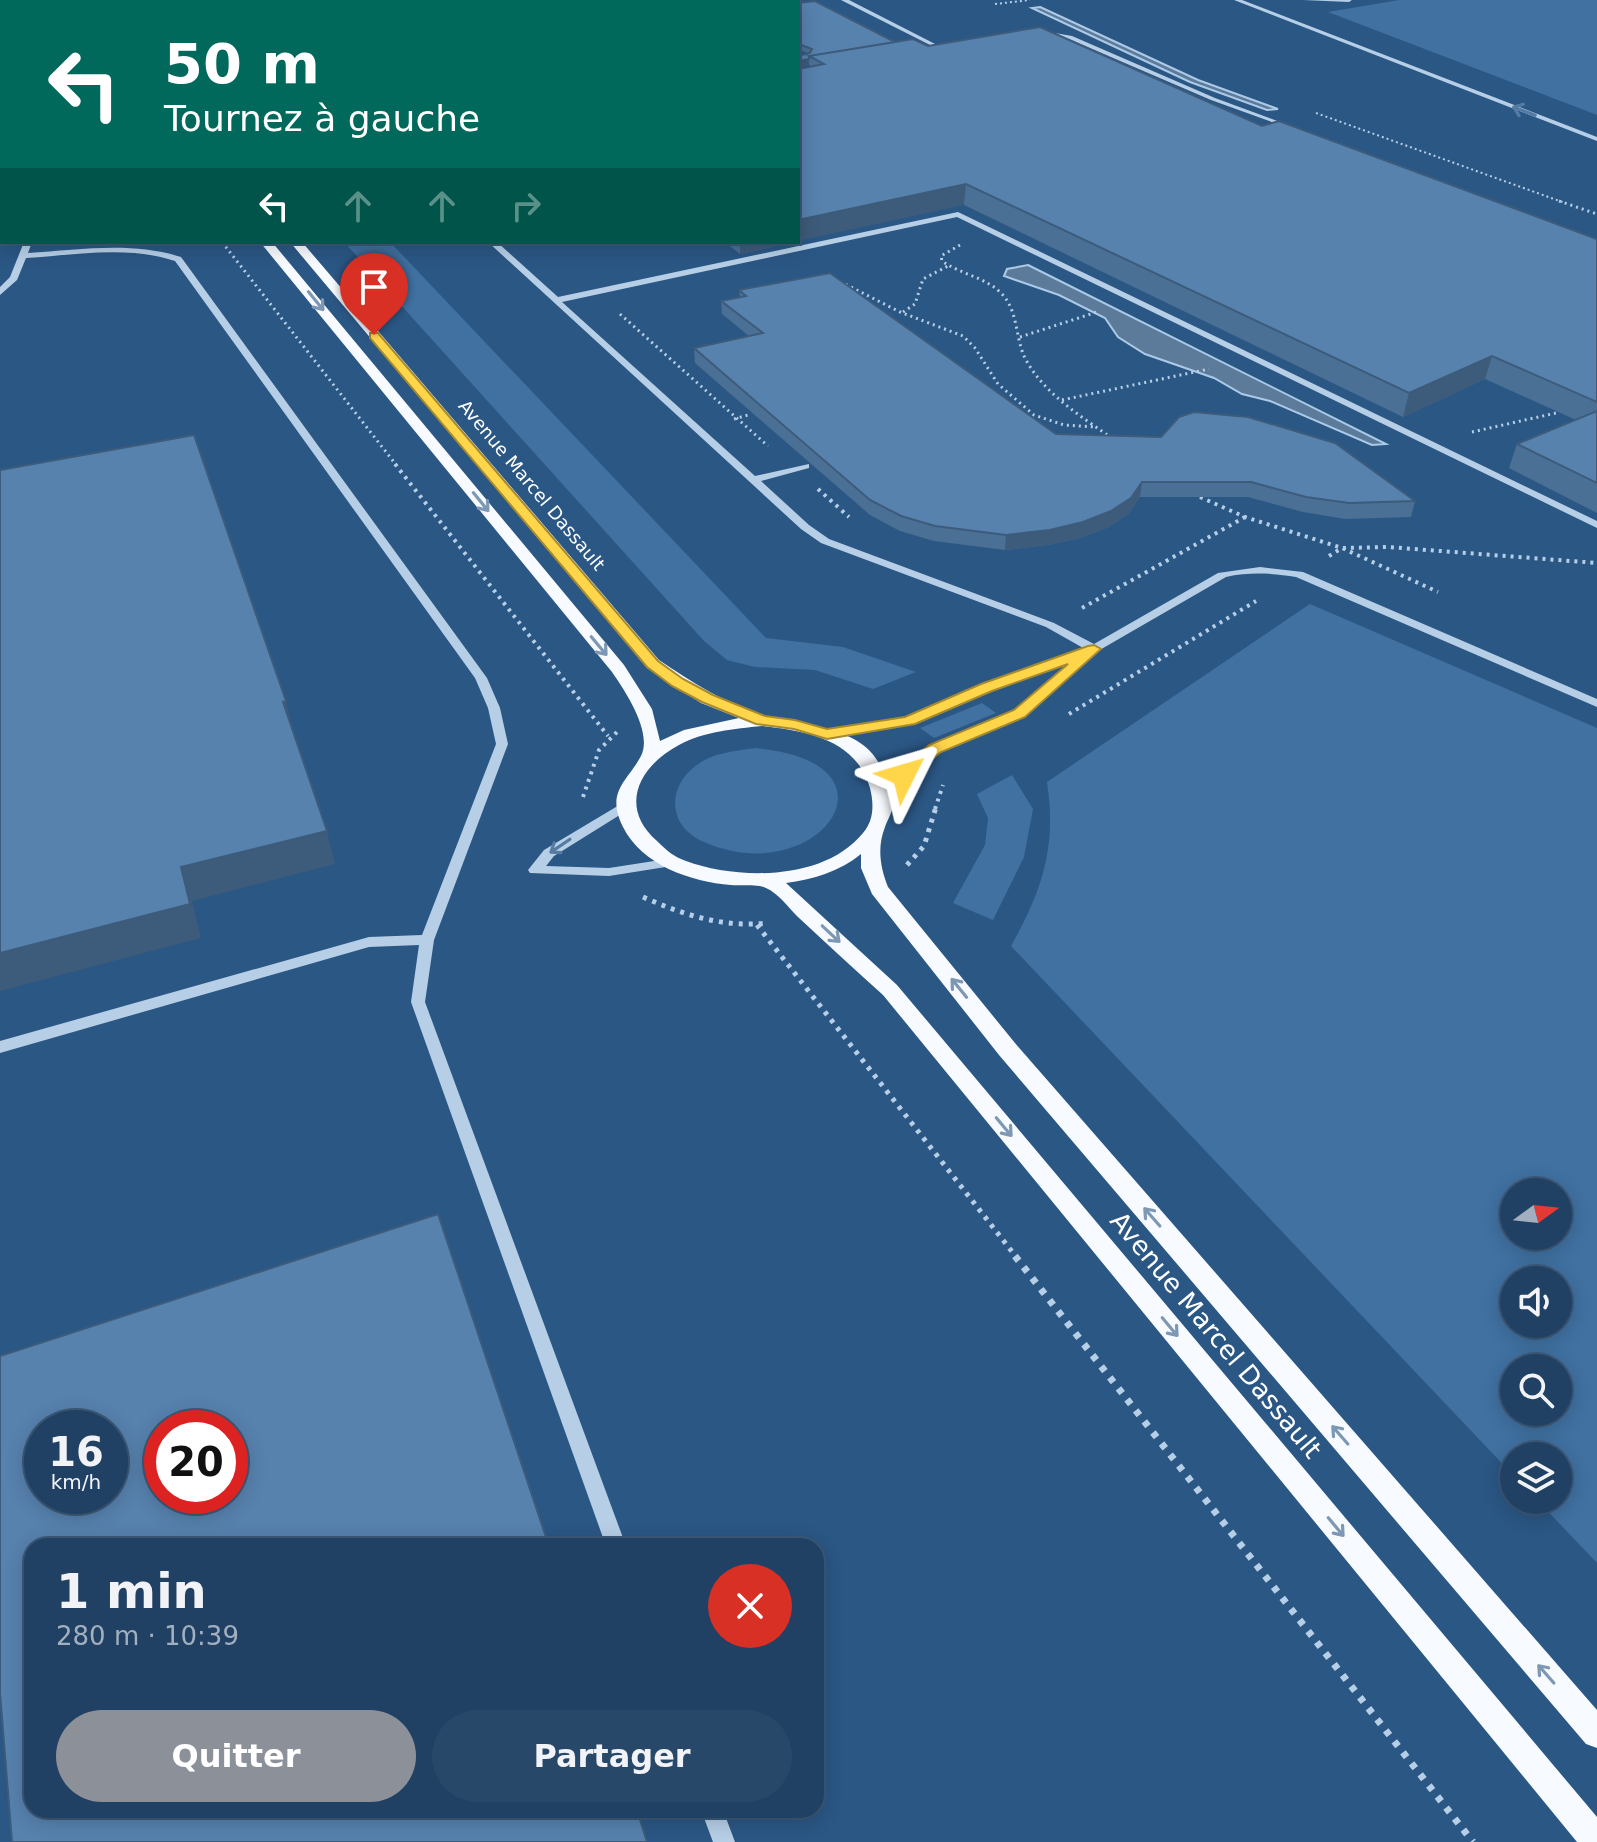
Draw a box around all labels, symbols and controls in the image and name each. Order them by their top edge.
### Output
text: 50 m [164,31,320,96]
icon: left [32,32,136,136]
text: Tournez à gauche [164,98,480,139]
one-way arrow [1512,103,1537,117]
icon: left [252,184,296,228]
icon: ahead [336,184,380,228]
icon: ahead [420,184,464,228]
icon: right [504,184,548,228]
pin [340,253,408,335]
icon: arrive [352,265,396,309]
one-way arrow [307,291,325,311]
street label: Avenue Marcel Dassault [455,396,609,574]
one-way arrow [473,491,490,512]
one-way arrow [591,635,608,656]
position arrow [862,733,946,817]
one-way arrow [549,838,571,854]
one-way arrow [820,925,840,943]
one-way arrow [950,978,967,999]
one-way arrow [995,1117,1013,1137]
north arrow [1500,1178,1572,1250]
map controls [1500,1178,1572,1514]
street label: Avenue Marcel Dassault [1104,1206,1328,1464]
one-way arrow [1143,1207,1161,1227]
button: sound [1500,1266,1572,1338]
one-way arrow [1161,1317,1179,1337]
button: search [1500,1354,1572,1426]
speed limit sign: 20 [144,1410,248,1514]
one-way arrow [1331,1425,1349,1445]
text: 16 [48,1429,104,1475]
button: layers [1500,1442,1572,1514]
text: km/h [51,1470,101,1494]
one-way arrow [1327,1517,1345,1537]
text: 1 min [56,1563,207,1619]
button: close [708,1564,792,1648]
text: 280 m · 10:39 [56,1621,239,1651]
one-way arrow [1537,1665,1555,1685]
button: Quitter [56,1710,416,1802]
button: Partager [432,1710,792,1802]

